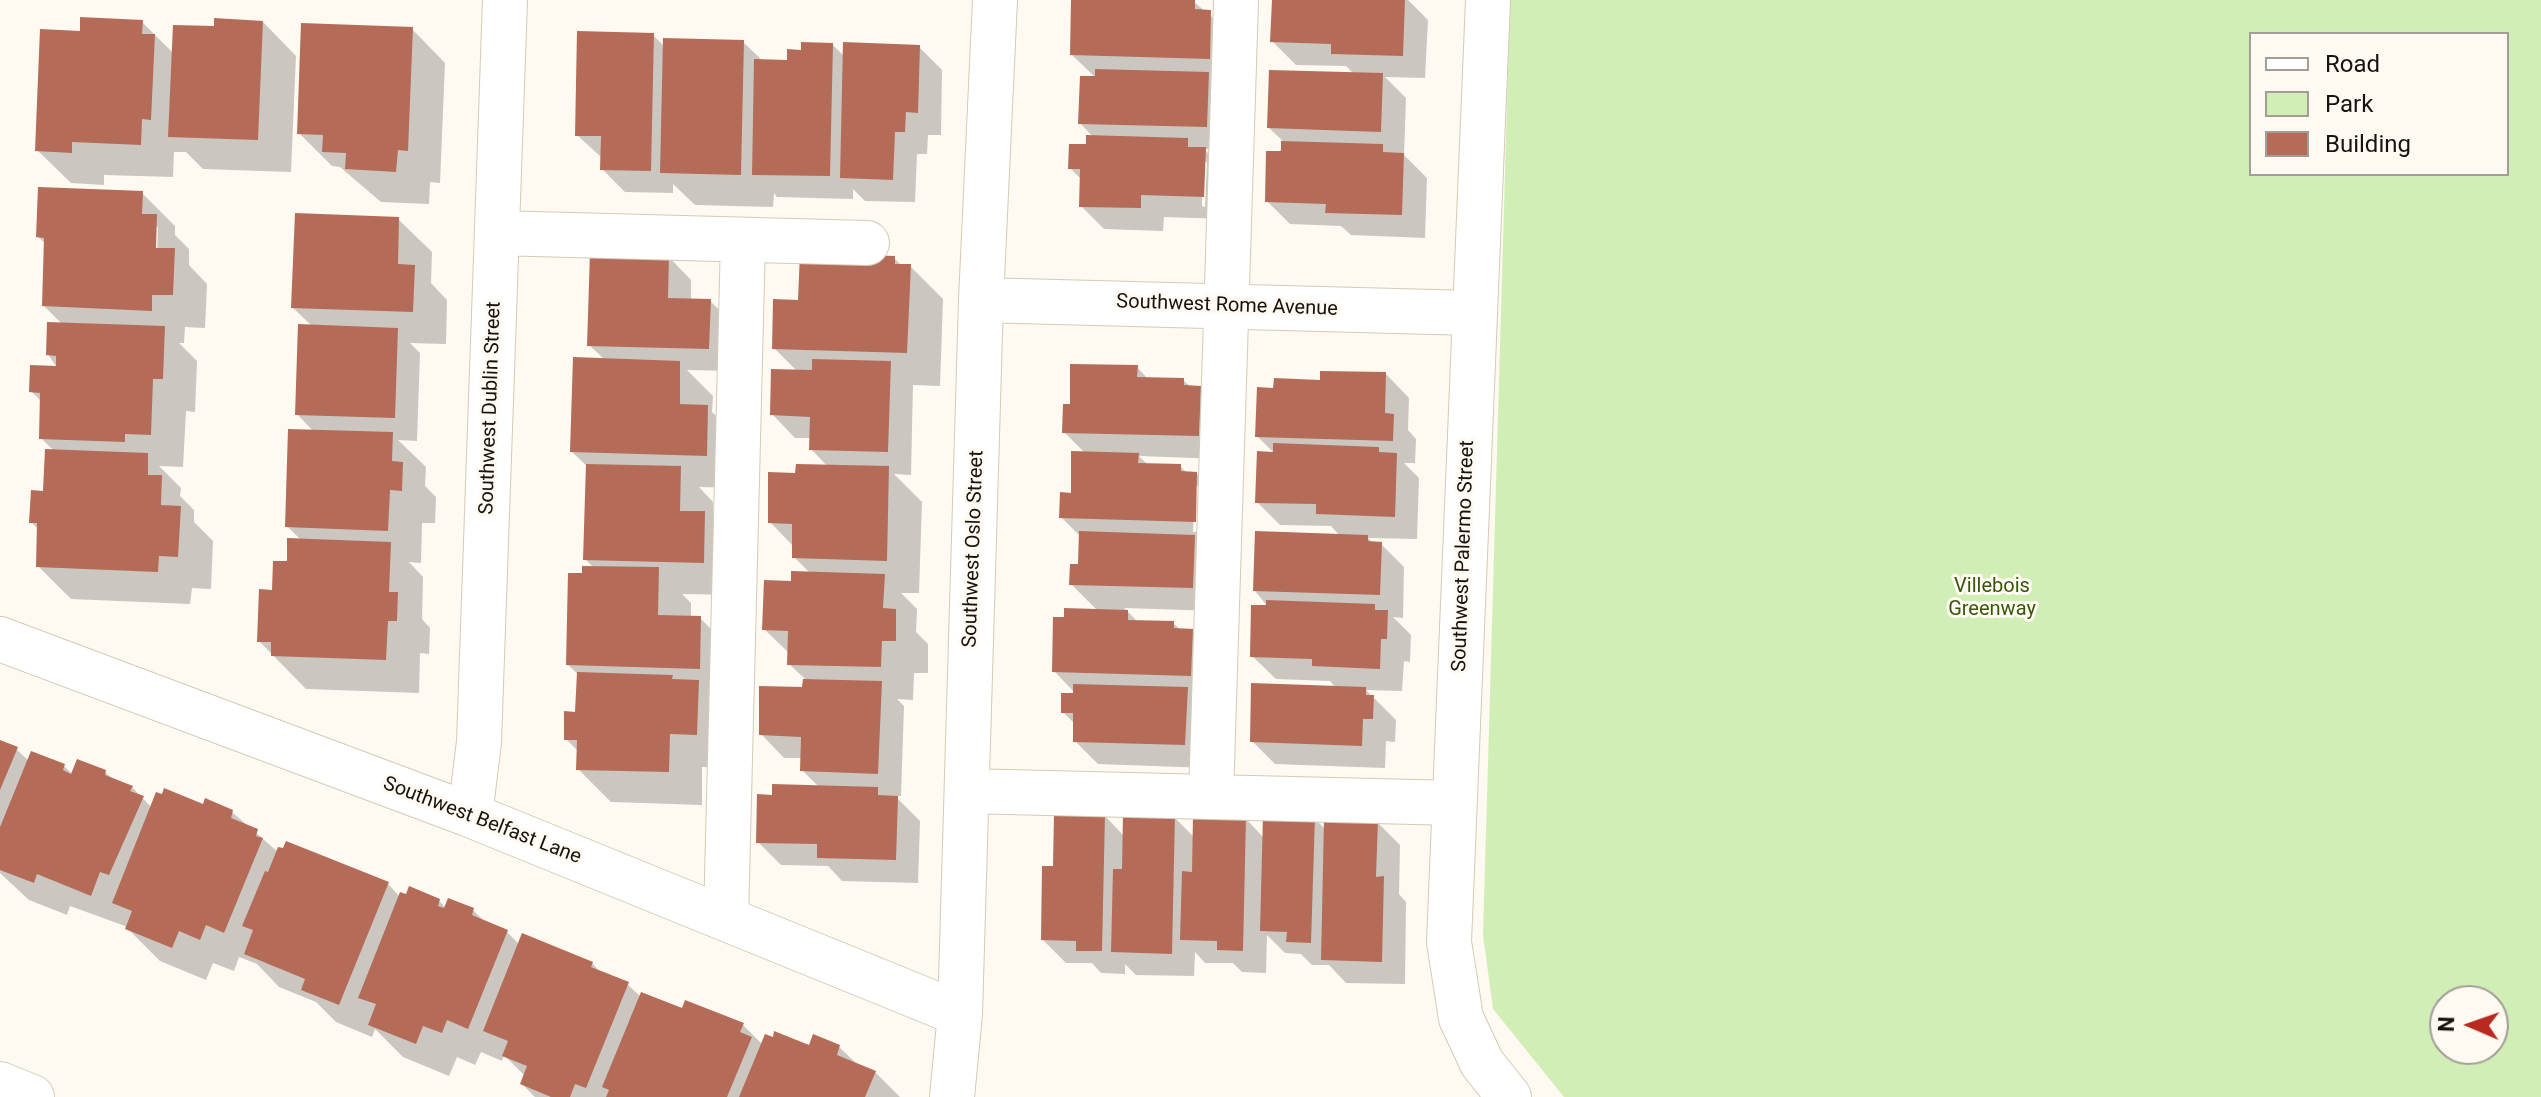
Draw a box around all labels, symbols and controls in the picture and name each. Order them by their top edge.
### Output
legend [2249,32,2509,176]
text: Road [2325,50,2380,78]
text: Park [2325,90,2373,118]
text: Building [2325,130,2411,158]
street label: Southwest Rome Avenue [1116,290,1338,322]
street label: Southwest Dublin Street [475,301,507,515]
street label: Southwest Palermo Street [1448,440,1480,672]
street label: Southwest Oslo Street [959,450,989,648]
park label: Villebois Greenway [1948,575,2036,622]
street label: Southwest Belfast Lane [380,772,584,870]
north arrow [2429,985,2509,1065]
text: N [2434,1016,2459,1032]

